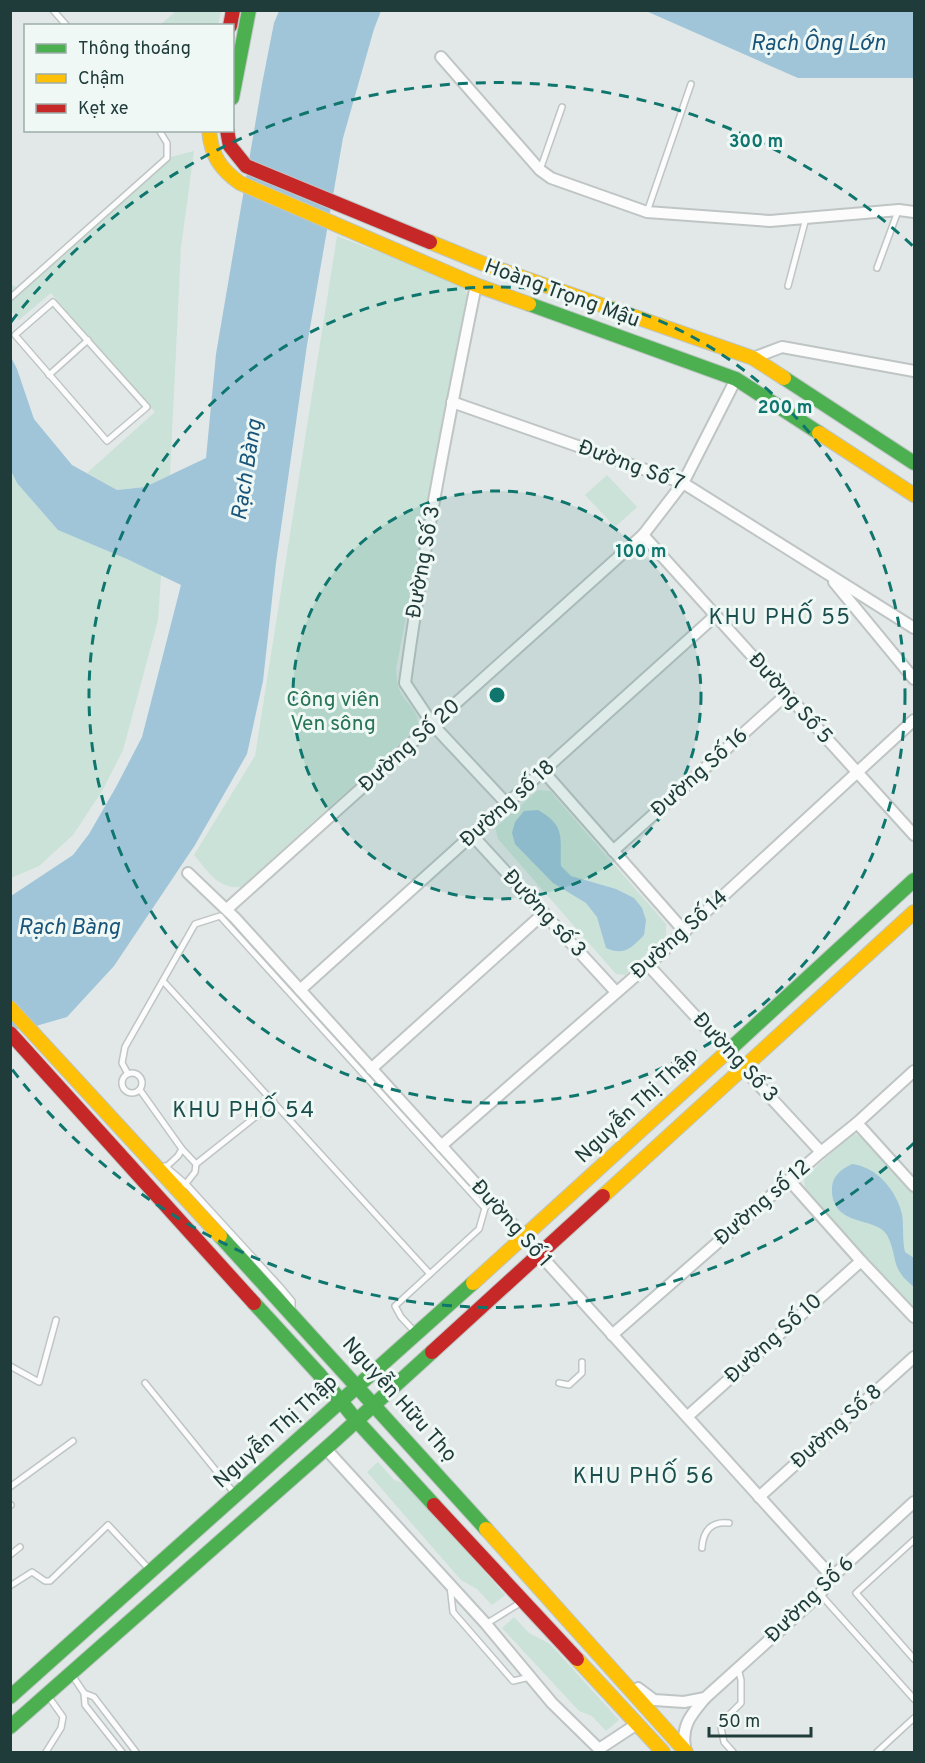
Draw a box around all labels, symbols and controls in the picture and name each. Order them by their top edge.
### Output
legend [24,24,234,132]
water label: Rạch Ông Lớn [750,28,886,58]
text: Thông thoáng [78,38,191,61]
text: Chậm [78,68,125,91]
text: Kẹt xe [78,98,128,121]
text: 300 m [729,131,783,154]
street label: Hoàng Trọng Mậu [481,253,643,335]
text: 200 m [757,397,813,420]
water label: Rạch Bàng [227,417,269,522]
street label: Đường Số 7 [574,434,688,498]
street label: Đường Số 3 [401,504,447,620]
text: 100 m [615,541,667,564]
district label: KHU PHỐ 55 [708,599,852,632]
street label: Đường Số 5 [742,648,838,750]
centre of rings [487,685,507,705]
park label: Công viên Ven sông [286,687,380,738]
street label: Đường Số 20 [354,693,466,799]
street label: Đường Số 16 [646,722,754,824]
street label: Đường số 18 [455,754,561,854]
street label: Đường số 3 [496,864,592,964]
street label: Đường Số 14 [626,884,734,986]
water label: Rạch Bàng [18,915,121,942]
street label: Đường Số 3 [686,1007,784,1109]
street label: Nguyễn Thị Thập [569,1041,704,1170]
district label: KHU PHỐ 54 [172,1092,316,1125]
street label: Đường số 12 [709,1154,817,1252]
street label: Đường Số 1 [465,1175,557,1273]
street label: Đường Số 10 [720,1288,828,1390]
street label: Nguyễn Hữu Thọ [336,1331,463,1468]
street label: Nguyễn Thị Thập [208,1368,344,1495]
street label: Đường Số 8 [786,1379,888,1475]
district label: KHU PHỐ 56 [573,1458,715,1491]
street label: Đường Số 6 [760,1551,860,1649]
scale bar [709,1700,811,1738]
text: 50 m [718,1711,760,1734]

